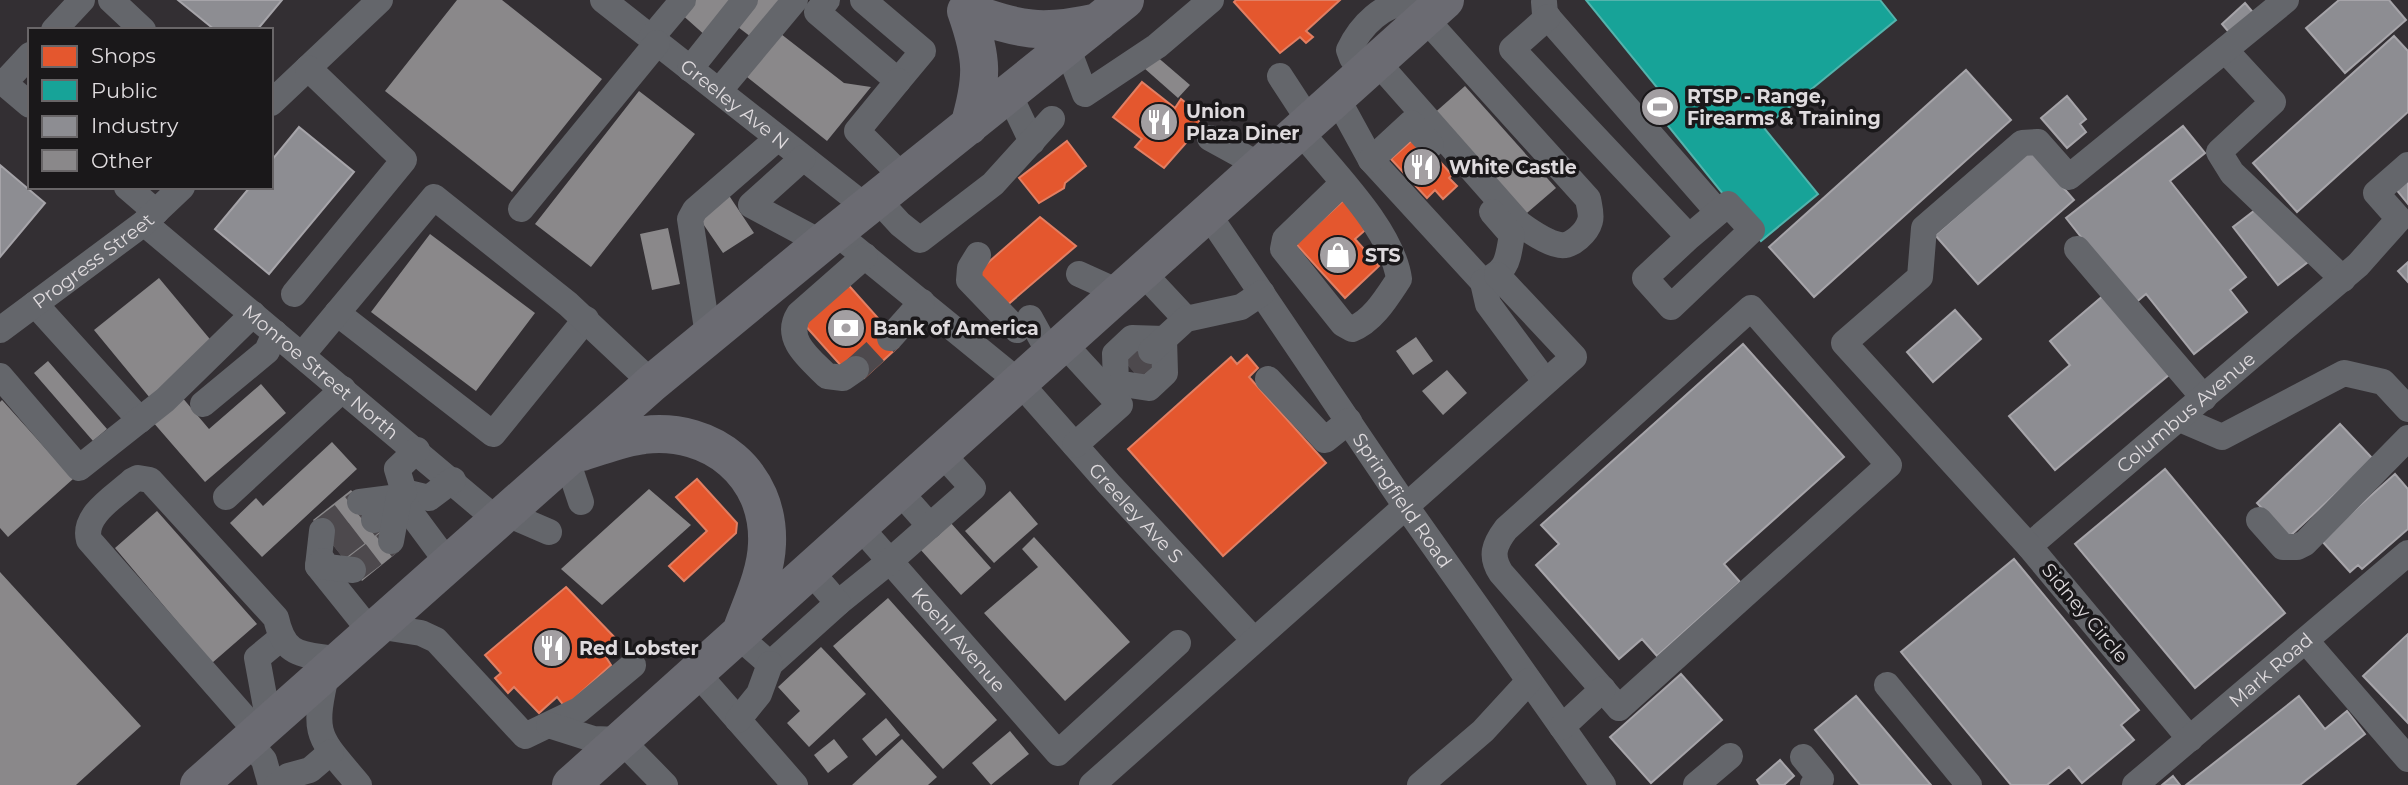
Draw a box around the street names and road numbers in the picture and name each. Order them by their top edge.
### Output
street label: Greeley Ave N [676,54,794,154]
street label: Progress Street [28,208,159,313]
street label: Monroe Street North [238,299,404,444]
street label: Columbus Avenue [2112,347,2260,478]
street label: Springfield Road [1348,428,1457,572]
street label: Greeley Ave S [1084,458,1188,568]
street label: Sidney Circle [2037,559,2133,667]
street label: Koehl Avenue [907,583,1011,697]
street label: Mark Road [2224,628,2317,712]

